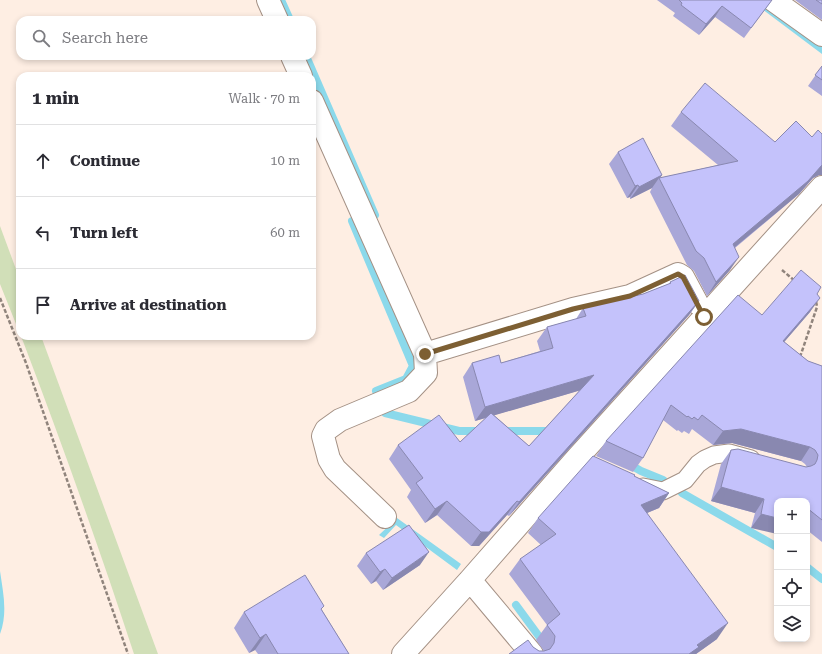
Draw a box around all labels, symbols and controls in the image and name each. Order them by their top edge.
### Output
search box [16,16,316,60]
icon: search [30,27,52,49]
text: Search here [62,29,148,47]
text: 1 min [32,88,79,108]
text: Walk · 70 m [228,91,300,106]
icon: ahead [32,150,54,172]
text: Continue [70,152,140,170]
text: 10 m [270,153,300,168]
icon: left [32,222,54,244]
text: Turn left [70,224,138,242]
text: 60 m [270,225,300,240]
icon: arrive [32,294,54,316]
text: Arrive at destination [70,296,226,314]
route start [695,308,713,326]
route end [416,345,434,363]
map controls [774,498,810,642]
button: + [774,498,810,534]
button: − [774,534,810,570]
button: locate [774,570,810,606]
button: layers [774,606,810,642]

